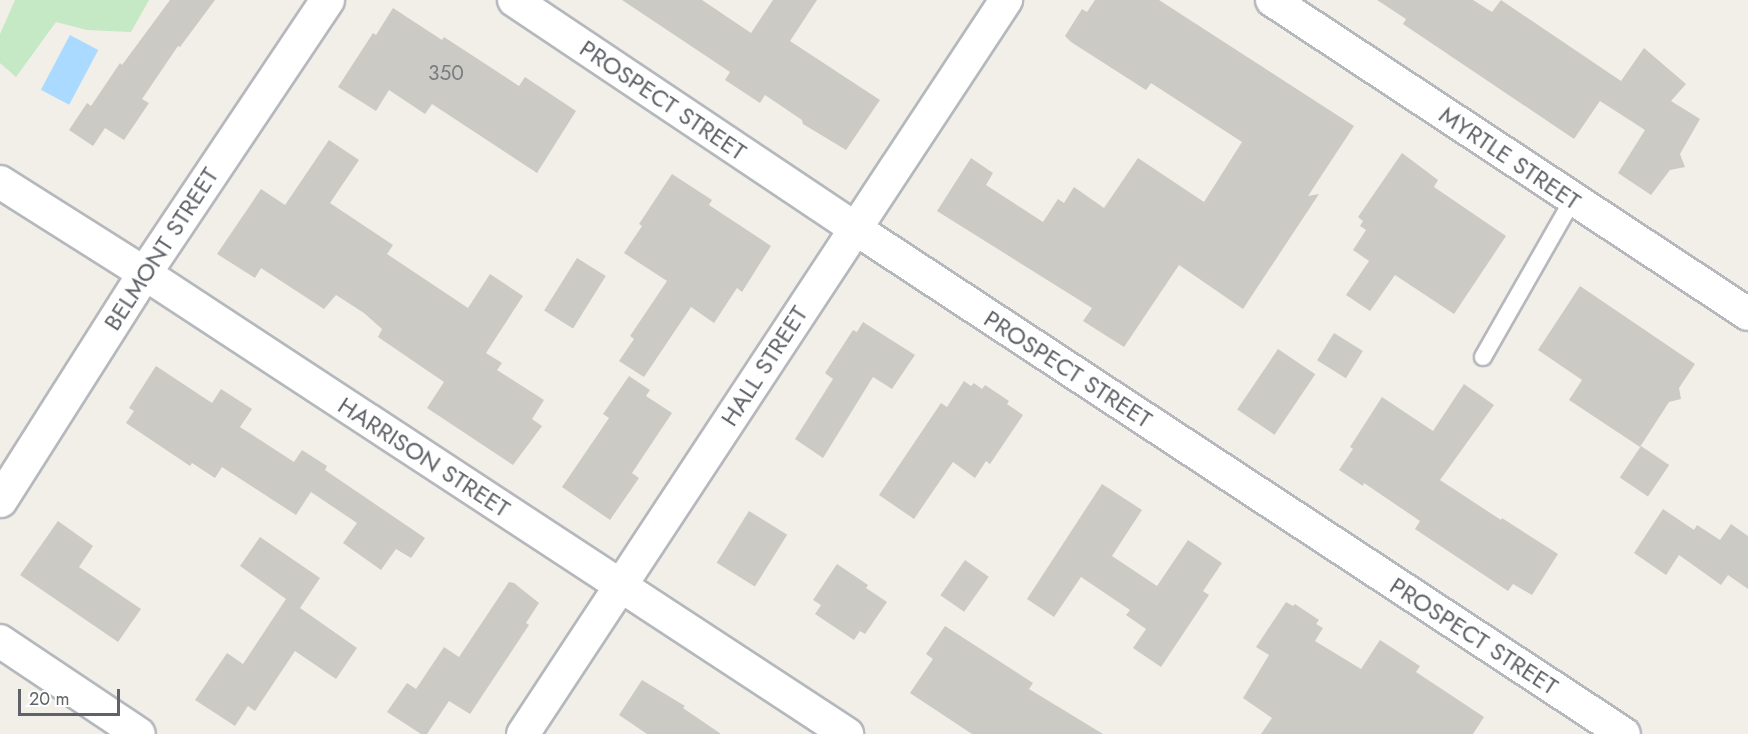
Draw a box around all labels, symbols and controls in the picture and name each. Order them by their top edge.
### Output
street label: PROSPECT STREET [574,34,752,166]
house number: 350 [428,60,464,86]
street label: MYRTLE STREET [1434,100,1586,216]
street label: BELMONT STREET [98,162,224,336]
street label: HALL STREET [715,301,813,431]
street label: PROSPECT STREET [979,304,1157,434]
street label: HARRISON STREET [333,391,515,523]
street label: PROSPECT STREET [1385,571,1563,701]
scale bar [21,677,123,715]
text: 20 m [29,686,69,712]

